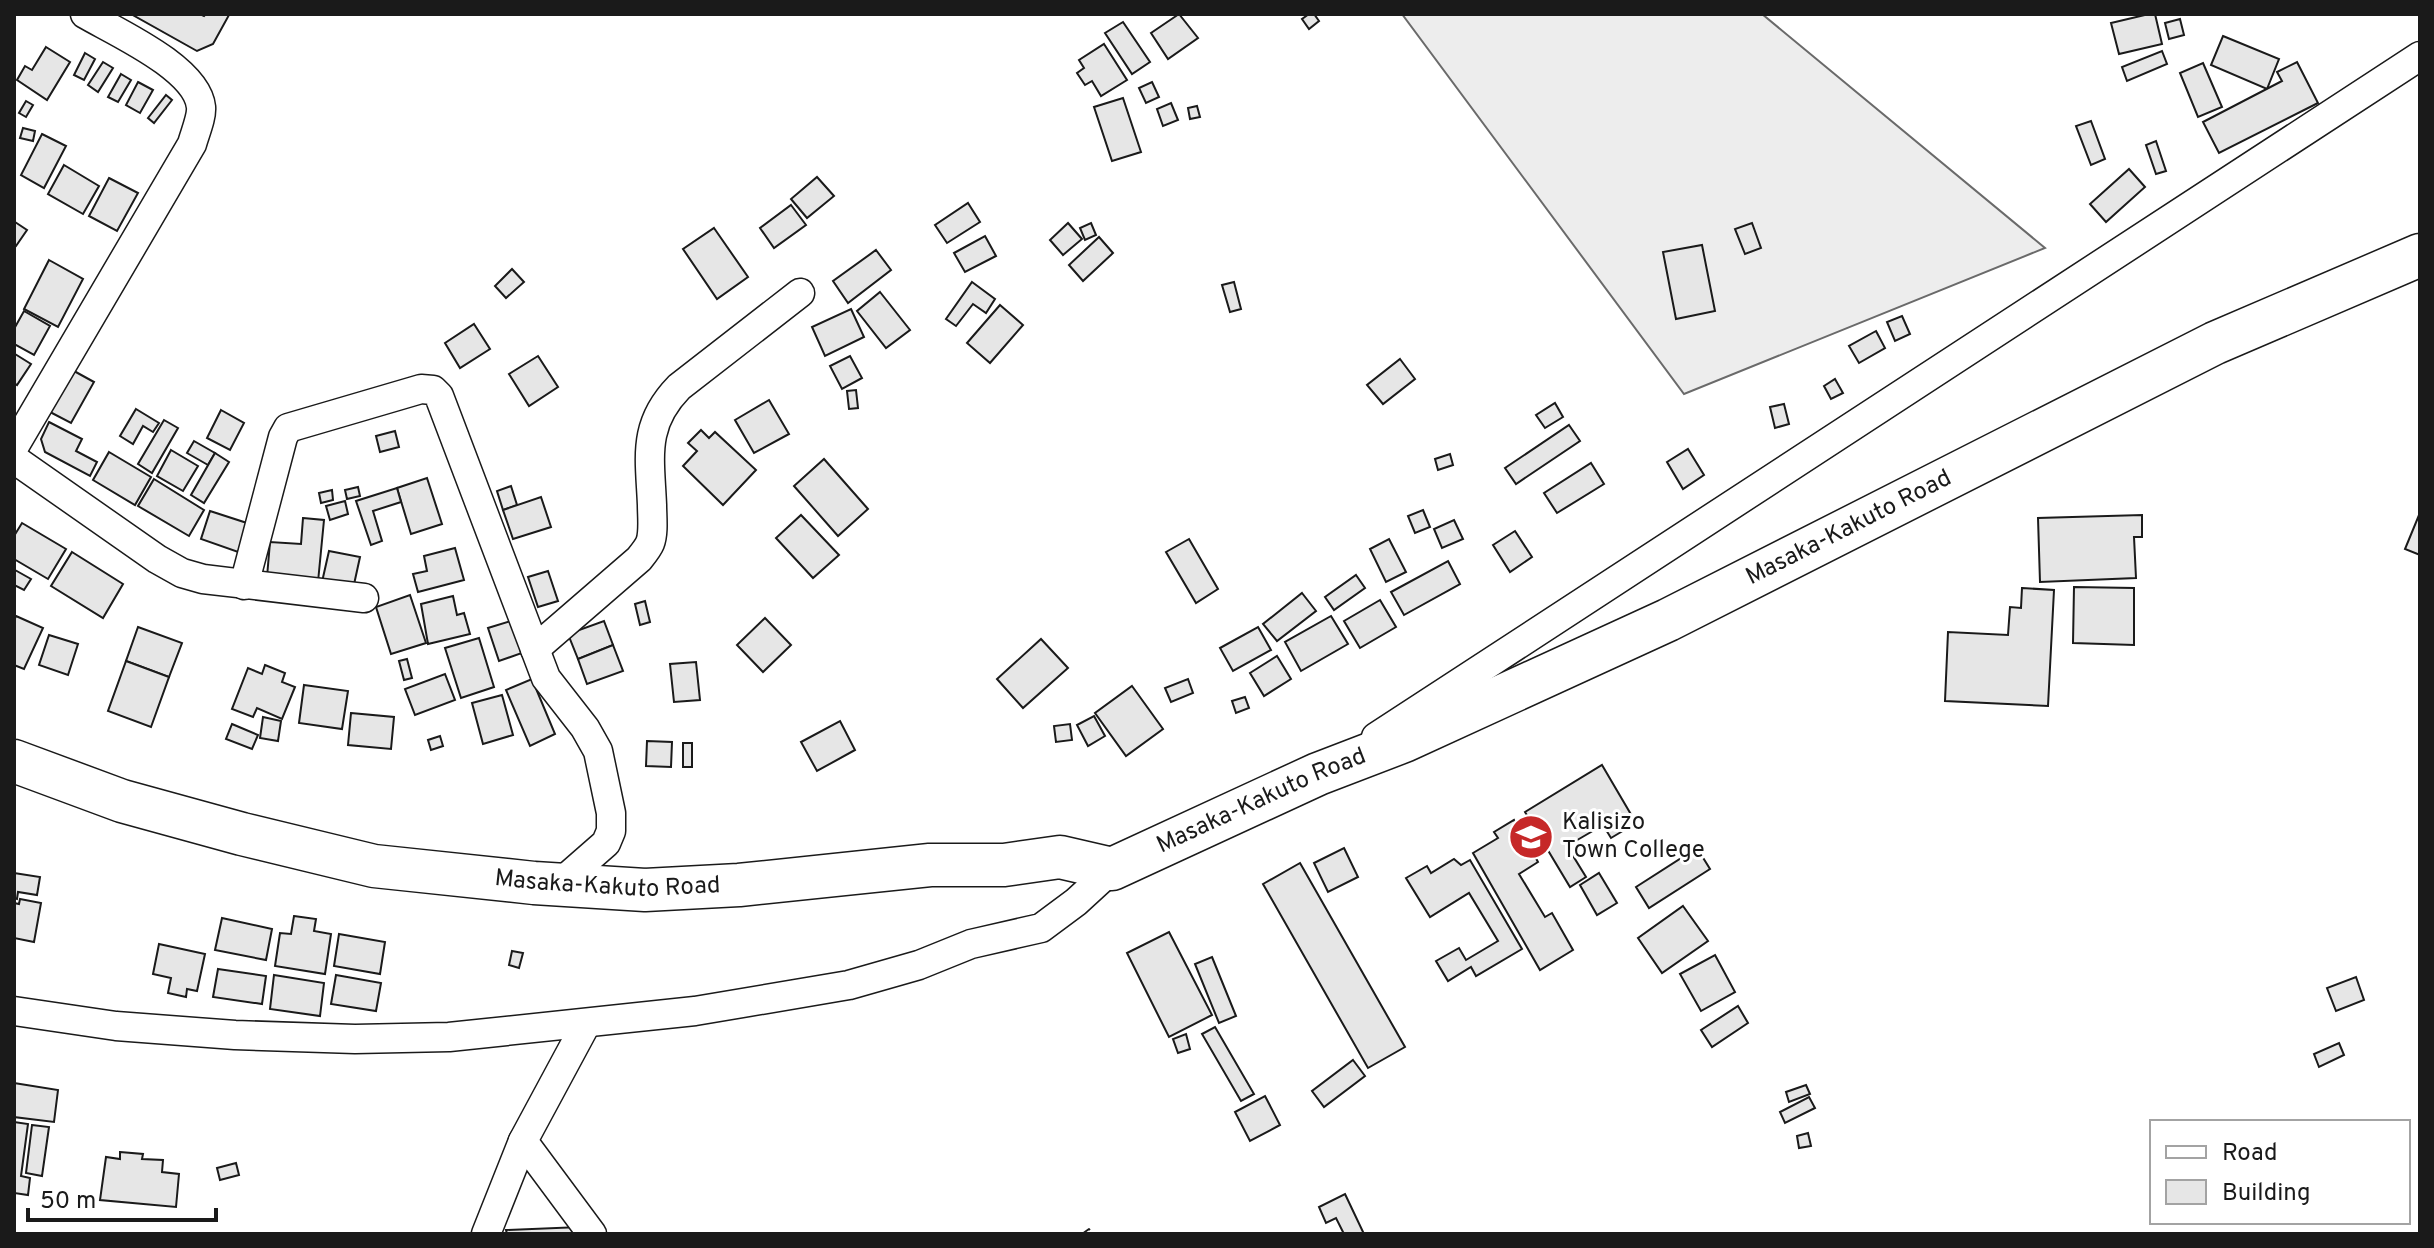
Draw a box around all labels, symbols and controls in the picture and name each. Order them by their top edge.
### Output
street label: Masaka-Kakuto Road [1741,464,1957,593]
street label: Masaka-Kakuto Road [1152,742,1371,861]
place label: Kalisizo Town College [1562,808,1705,866]
school or university icon: Kalisizo Town College [1507,813,1555,861]
street label: Masaka-Kakuto Road [493,864,721,905]
legend [2150,1120,2410,1224]
text: Road [2222,1139,2278,1169]
scale bar [28,1172,216,1222]
text: Building [2222,1179,2311,1209]
text: 50 m [40,1187,96,1217]

